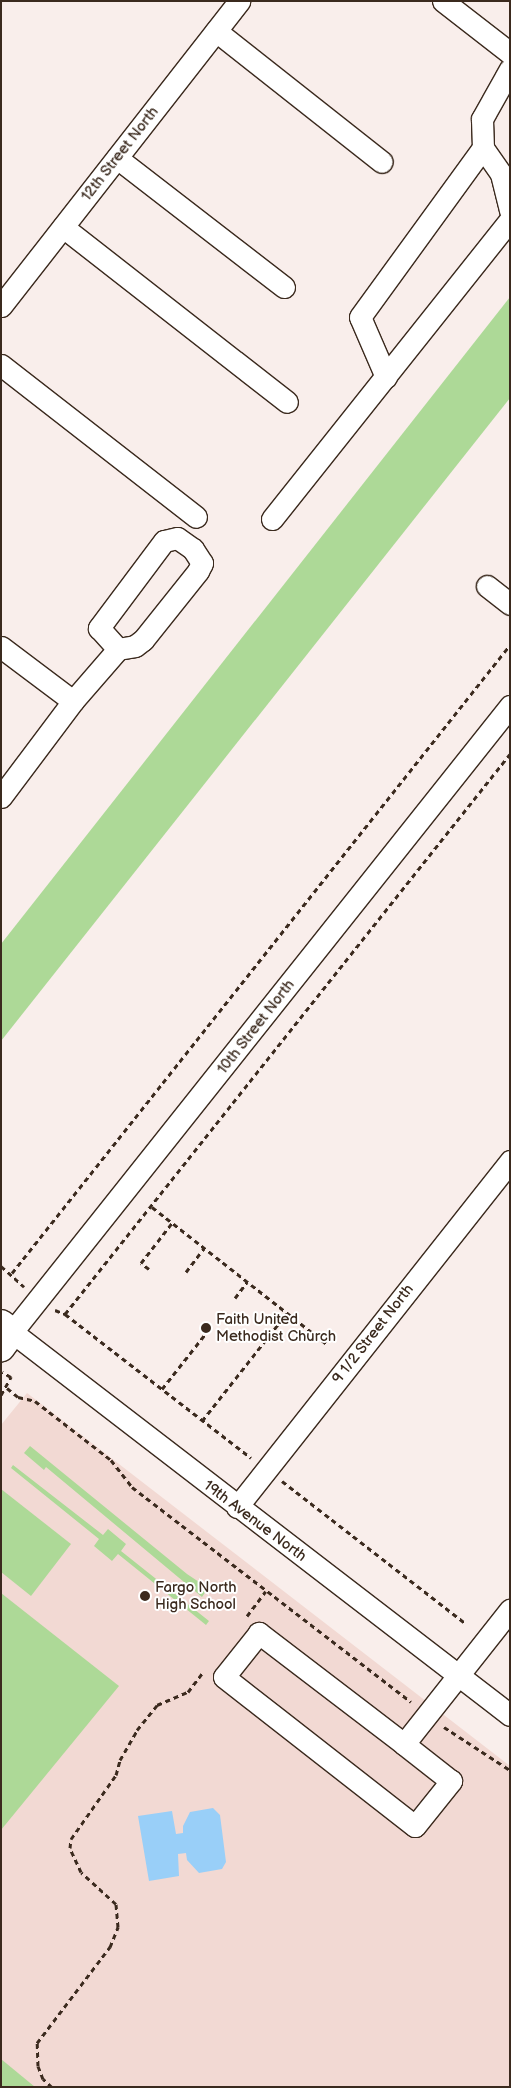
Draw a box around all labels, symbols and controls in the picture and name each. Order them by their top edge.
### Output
street label: 12th Street North [77,103,163,205]
street label: 10th Street North [213,976,299,1078]
street label: 9 1/2 Street North [328,1280,418,1388]
place label: Faith United Methodist Church [216,1310,336,1345]
marker: Faith United Methodist Church [200,1322,212,1334]
street label: 19th Avenue North [200,1476,310,1566]
place label: Fargo North High School [155,1578,237,1613]
marker: Fargo North High School [139,1590,151,1602]

